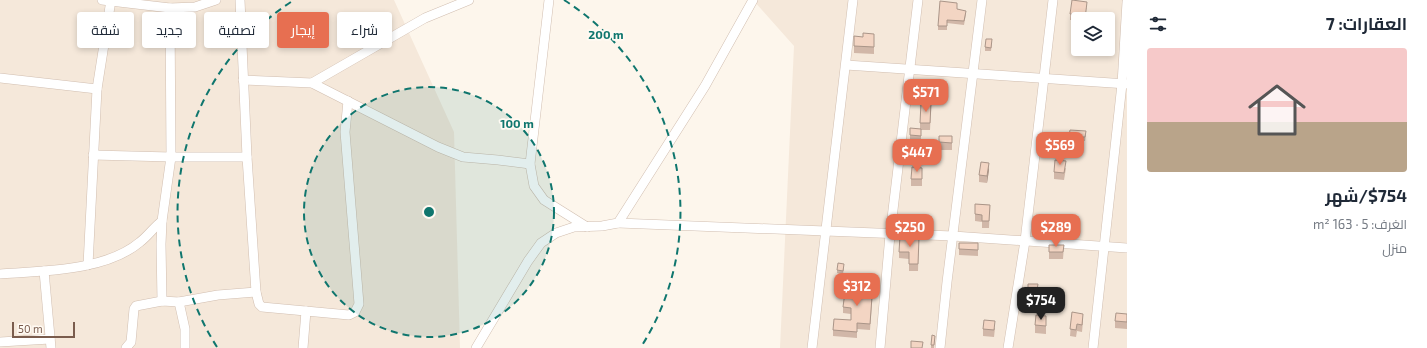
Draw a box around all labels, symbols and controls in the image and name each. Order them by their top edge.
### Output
chip: شقة [77,12,134,48]
chip: جديد [142,12,196,48]
chip: تصفية [204,12,269,48]
chip: إيجار [277,12,329,48]
chip: شراء [337,12,392,48]
map controls [1071,12,1115,56]
button: layers [1071,12,1115,56]
icon: filters [1147,13,1169,35]
text: العقارات: 7 [1326,13,1407,33]
text: 200 m [588,27,624,41]
icon: home [1241,74,1313,146]
pin: $571 [902,79,950,113]
text: $571 [912,84,940,100]
text: 100 m [500,116,534,130]
pin: $569 [1036,132,1084,166]
text: $569 [1045,137,1075,153]
pin: $447 [893,139,941,173]
text: $447 [902,144,932,160]
text: $754/شهر [1325,185,1407,205]
centre of rings [422,205,436,219]
pin: $250 [886,214,934,248]
pin: $289 [1032,214,1080,248]
text: الغرف: 5 · 163 m² [1313,216,1407,232]
text: $250 [895,219,925,235]
text: $289 [1041,219,1071,235]
text: منزل [1382,240,1407,256]
pin: $312 [833,273,881,307]
text: $312 [843,278,871,294]
pin: $754 [1017,287,1065,321]
text: $754 [1026,292,1056,308]
scale bar [12,320,75,339]
text: 50 m [18,322,43,335]

